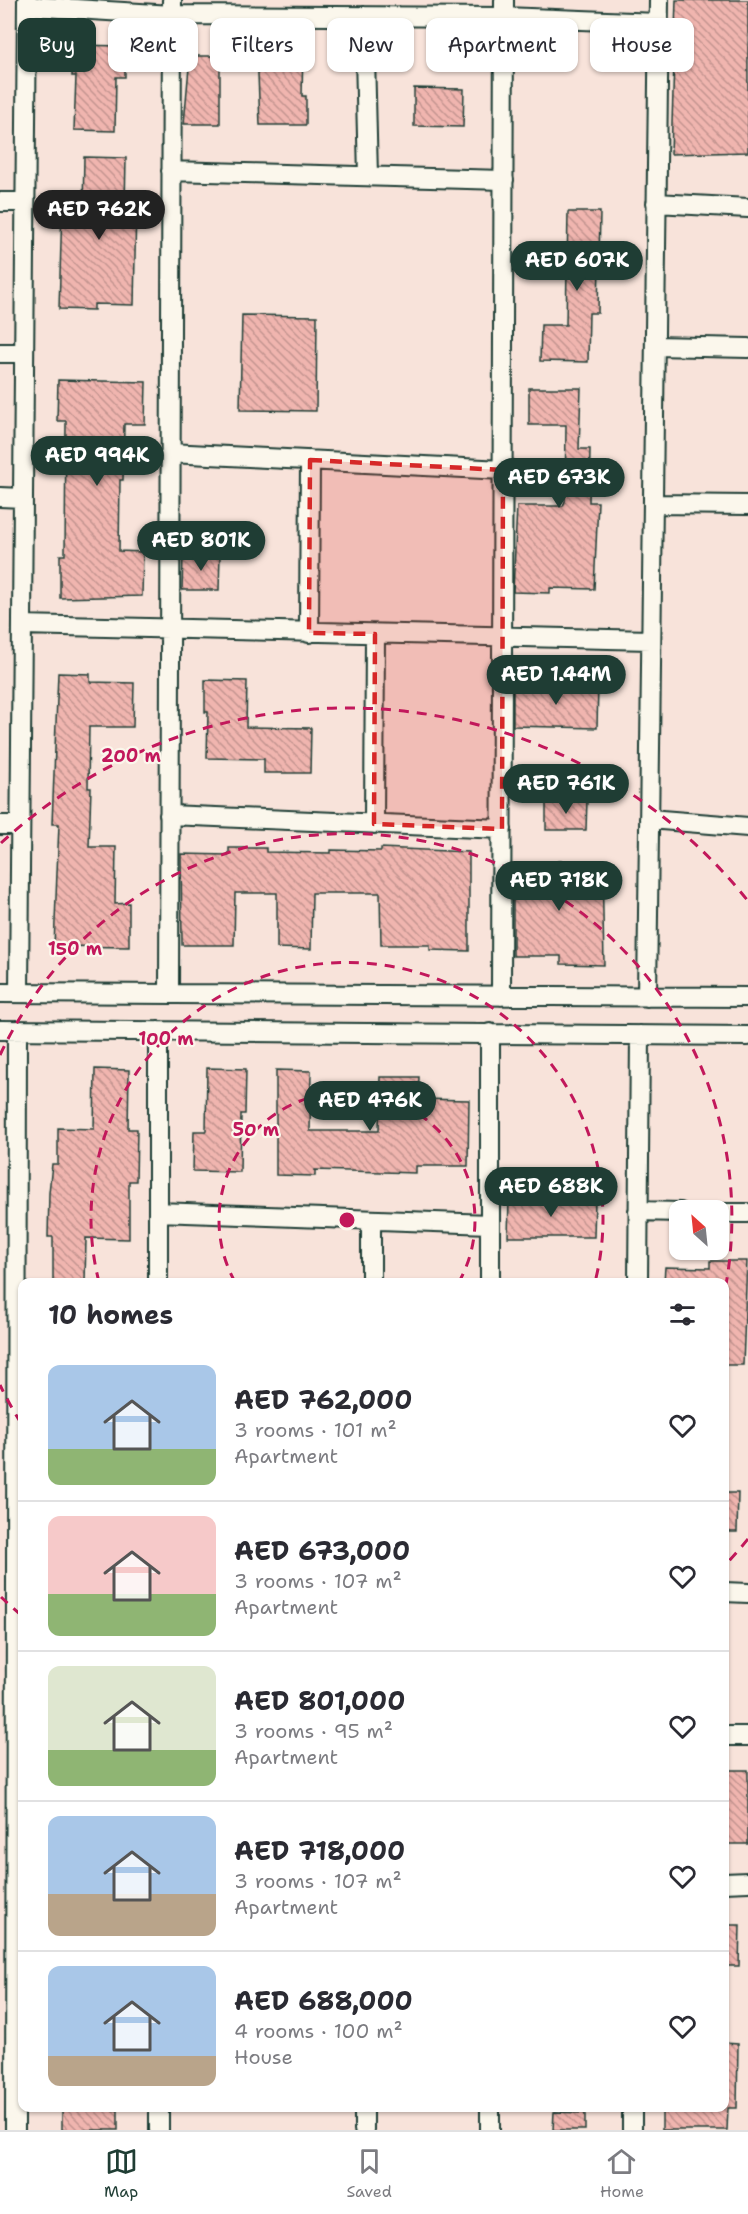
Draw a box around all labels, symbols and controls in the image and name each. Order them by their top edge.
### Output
chip: Buy [18,18,96,72]
chip: Rent [108,18,198,72]
chip: Filters [210,18,315,72]
chip: New [327,18,414,72]
chip: Apartment [426,18,578,72]
chip: House [590,18,694,72]
pin: AED 762K [37,190,161,241]
text: AED 762K [47,196,151,222]
pin: AED 607K [515,241,639,292]
text: AED 607K [525,247,629,273]
pin: AED 994K [35,436,159,487]
text: AED 994K [45,442,149,468]
pin: AED 673K [497,458,621,509]
text: AED 673K [508,464,610,490]
pin: AED 801K [139,521,263,572]
text: AED 801K [151,527,251,553]
pin: AED 1.44M [487,655,625,706]
text: AED 1.44M [501,661,611,687]
text: 200 m [101,744,162,768]
pin: AED 761K [504,764,628,815]
text: AED 761K [517,770,615,796]
pin: AED 718K [497,861,621,912]
text: AED 718K [509,867,609,893]
text: 150 m [48,937,103,961]
text: 100 m [138,1027,194,1051]
pin: AED 476K [308,1081,432,1132]
text: AED 476K [318,1087,422,1113]
text: 50 m [233,1118,280,1142]
pin: AED 688K [489,1167,613,1218]
text: AED 688K [499,1173,603,1199]
north arrow [669,1200,729,1260]
map controls [669,1200,729,1260]
centre of rings [337,1210,357,1230]
text: 10 homes [48,1297,173,1332]
icon: filters [666,1298,699,1331]
text: AED 762,000 [234,1382,412,1417]
icon: home [96,1389,168,1461]
icon: heart [666,1409,699,1442]
text: 3 rooms · 101 m² [234,1417,397,1443]
text: Apartment [234,1443,338,1469]
text: AED 673,000 [234,1533,410,1568]
icon: home [96,1540,168,1612]
icon: heart [666,1560,699,1593]
text: 3 rooms · 107 m² [234,1568,402,1594]
text: Apartment [234,1594,338,1620]
text: AED 801,000 [234,1683,405,1718]
icon: home [96,1690,168,1762]
icon: heart [666,1710,699,1743]
text: 3 rooms · 95 m² [234,1718,393,1744]
text: Apartment [234,1744,338,1770]
text: AED 718,000 [234,1833,405,1868]
icon: home [96,1840,168,1912]
icon: heart [666,1860,699,1893]
text: 3 rooms · 107 m² [234,1868,402,1894]
text: Apartment [234,1894,338,1920]
text: AED 688,000 [234,1983,413,2018]
icon: home [96,1990,168,2062]
icon: heart [666,2010,699,2043]
text: 4 rooms · 100 m² [234,2018,403,2044]
text: House [234,2044,293,2070]
tab: Map [104,2145,138,2202]
tab: Saved [346,2145,392,2202]
tab: Home [600,2145,644,2202]

